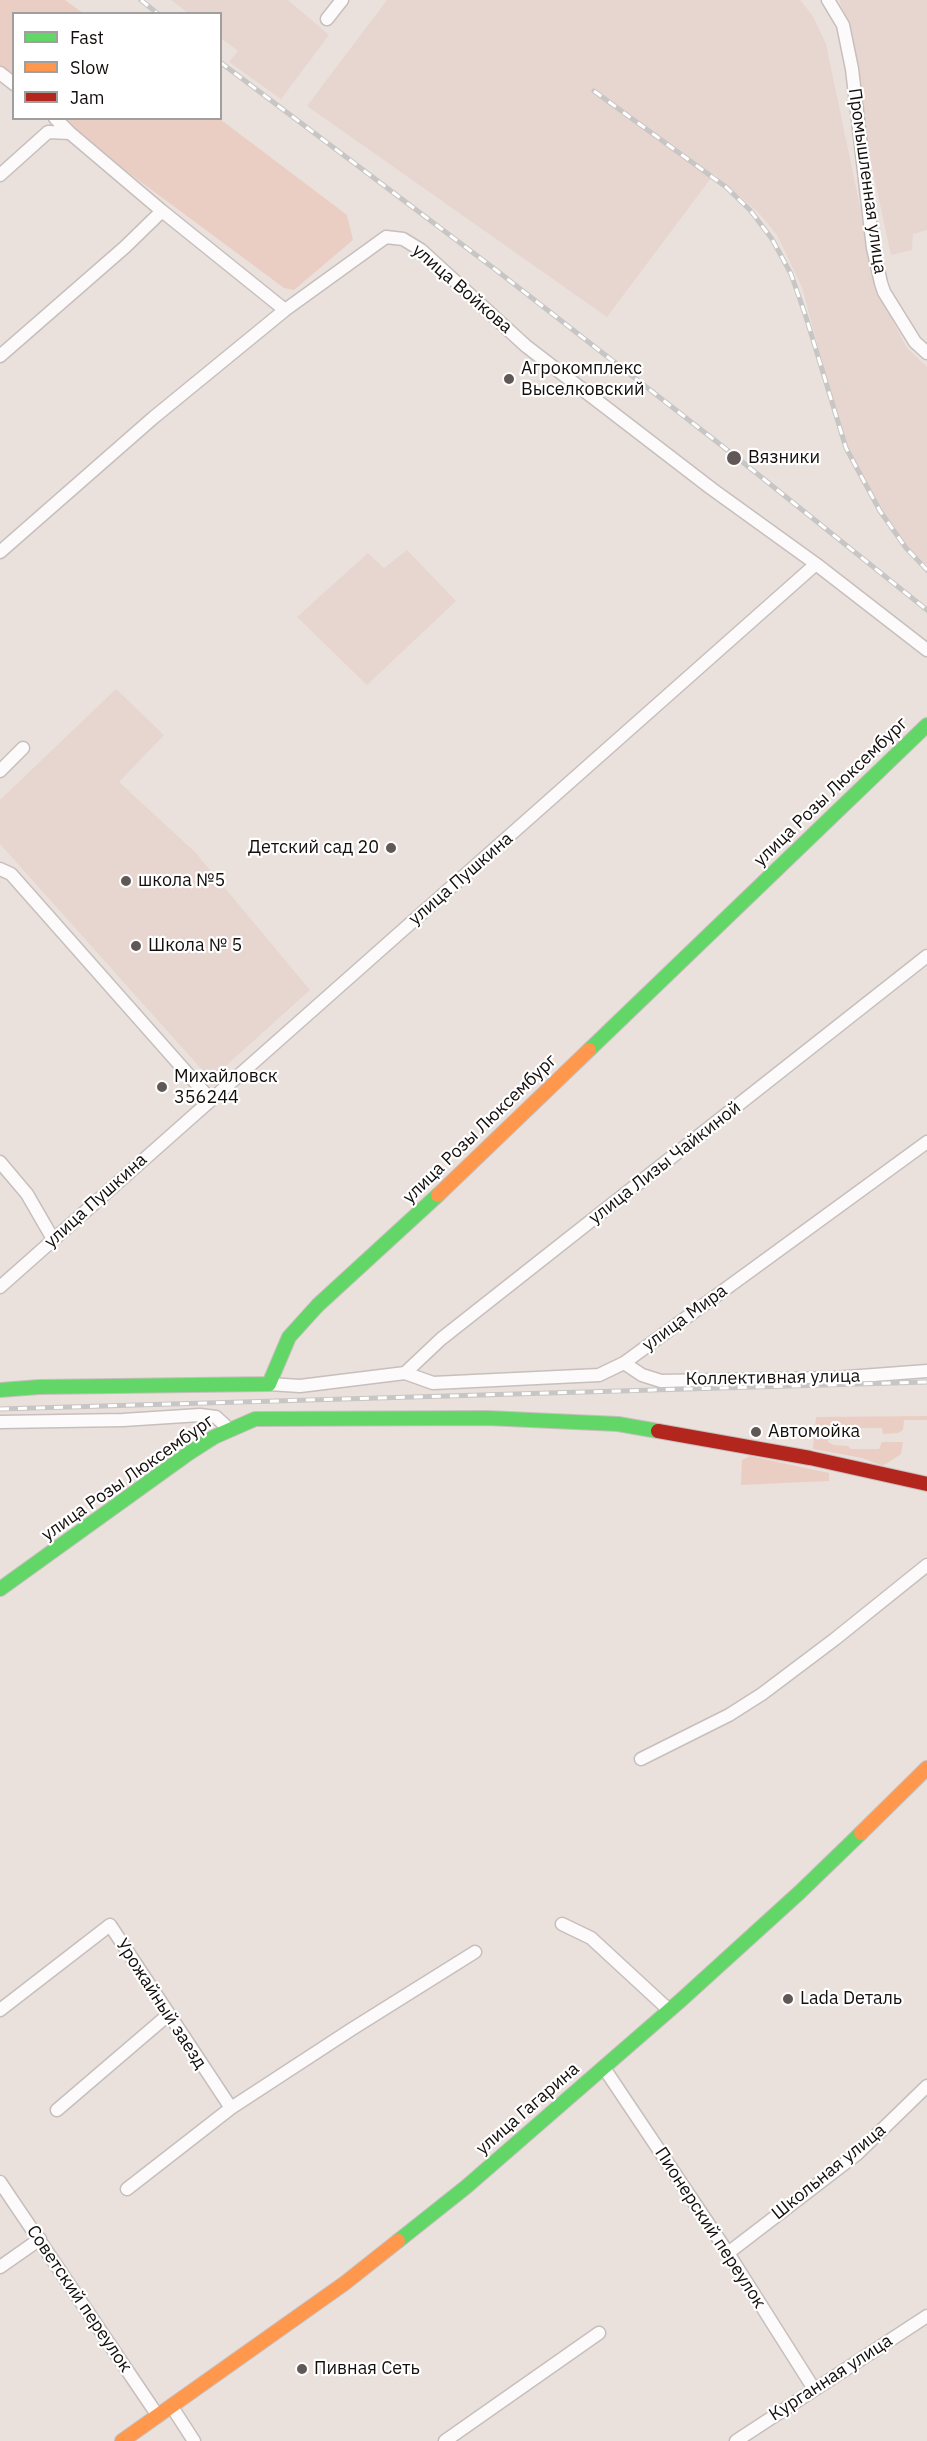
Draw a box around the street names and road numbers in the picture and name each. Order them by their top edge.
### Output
street label: Промышленная улица [843,87,891,275]
street label: улица Войкова [407,240,517,338]
street label: улица Розы Люксембург [750,713,912,871]
street label: улица Пушкина [405,828,517,930]
street label: улица Розы Люксембург [399,1050,561,1208]
street label: улица Лизы Чайкиной [585,1097,745,1229]
street label: улица Пушкина [40,1149,152,1253]
street label: улица Мира [638,1280,732,1356]
street label: Коллективная улица [685,1366,861,1390]
street label: улица Розы Люксембург [38,1410,218,1546]
street label: Урожайный заезд [111,1935,211,2073]
street label: улица Гагарина [472,2058,584,2160]
street label: Школьная улица [768,2119,890,2225]
street label: Пионерский переулок [650,2143,770,2313]
street label: Советский переулок [22,2221,136,2377]
street label: Курганная улица [765,2330,897,2426]

